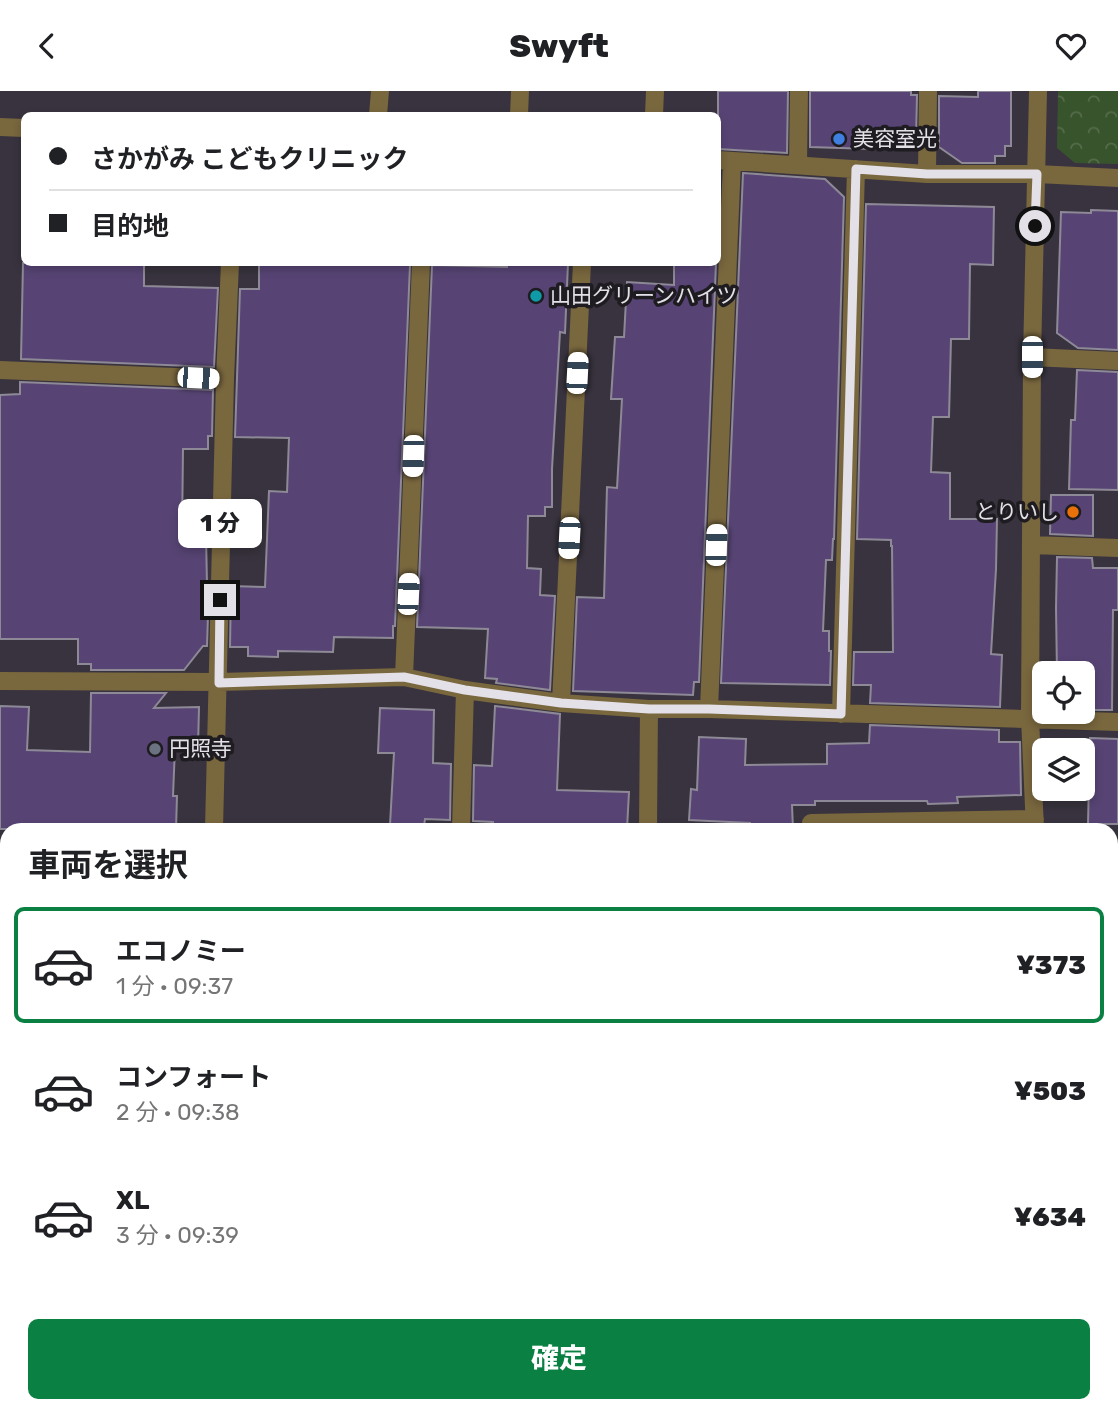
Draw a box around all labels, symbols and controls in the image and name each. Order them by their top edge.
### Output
icon: back [28,27,66,65]
text: Swyft [509,27,609,65]
icon: heart [1052,27,1090,65]
place label: 美容室光 [853,126,937,151]
marker: 美容室光 [831,131,847,147]
text: さかがみ こどもクリニック [91,144,409,175]
route start [1019,210,1051,242]
text: 目的地 [91,211,169,242]
place label: 山田グリーンハイツ [550,283,738,308]
marker: 山田グリーンハイツ [528,288,544,304]
car [1022,336,1043,378]
car [566,351,589,395]
car [177,366,220,390]
car [402,435,425,477]
callout: 1 分 [178,498,262,547]
place label: とりいし [975,499,1059,524]
marker: とりいし [1065,504,1081,520]
text: 1 分 [200,509,240,537]
car [558,516,581,560]
car [705,524,728,566]
car [397,572,420,616]
route end [204,584,236,616]
map controls [1032,661,1095,801]
button: locate [1032,661,1095,724]
place label: 円照寺 [169,736,232,761]
button: layers [1032,738,1095,801]
marker: 円照寺 [147,741,163,757]
text: 車両を選択 [28,846,188,884]
icon: car [32,934,95,997]
text: エコノミー [116,936,246,967]
text: ¥373 [1016,950,1086,981]
text: 1 分 · 09:37 [116,972,233,1000]
icon: car [32,1060,95,1123]
text: コンフォート [116,1062,271,1093]
text: ¥503 [1014,1076,1086,1107]
text: 2 分 · 09:38 [116,1098,240,1126]
text: XL [116,1185,149,1216]
icon: car [32,1186,95,1249]
text: ¥634 [1014,1202,1086,1233]
text: 3 分 · 09:39 [116,1221,239,1249]
button: 確定 [28,1319,1090,1399]

